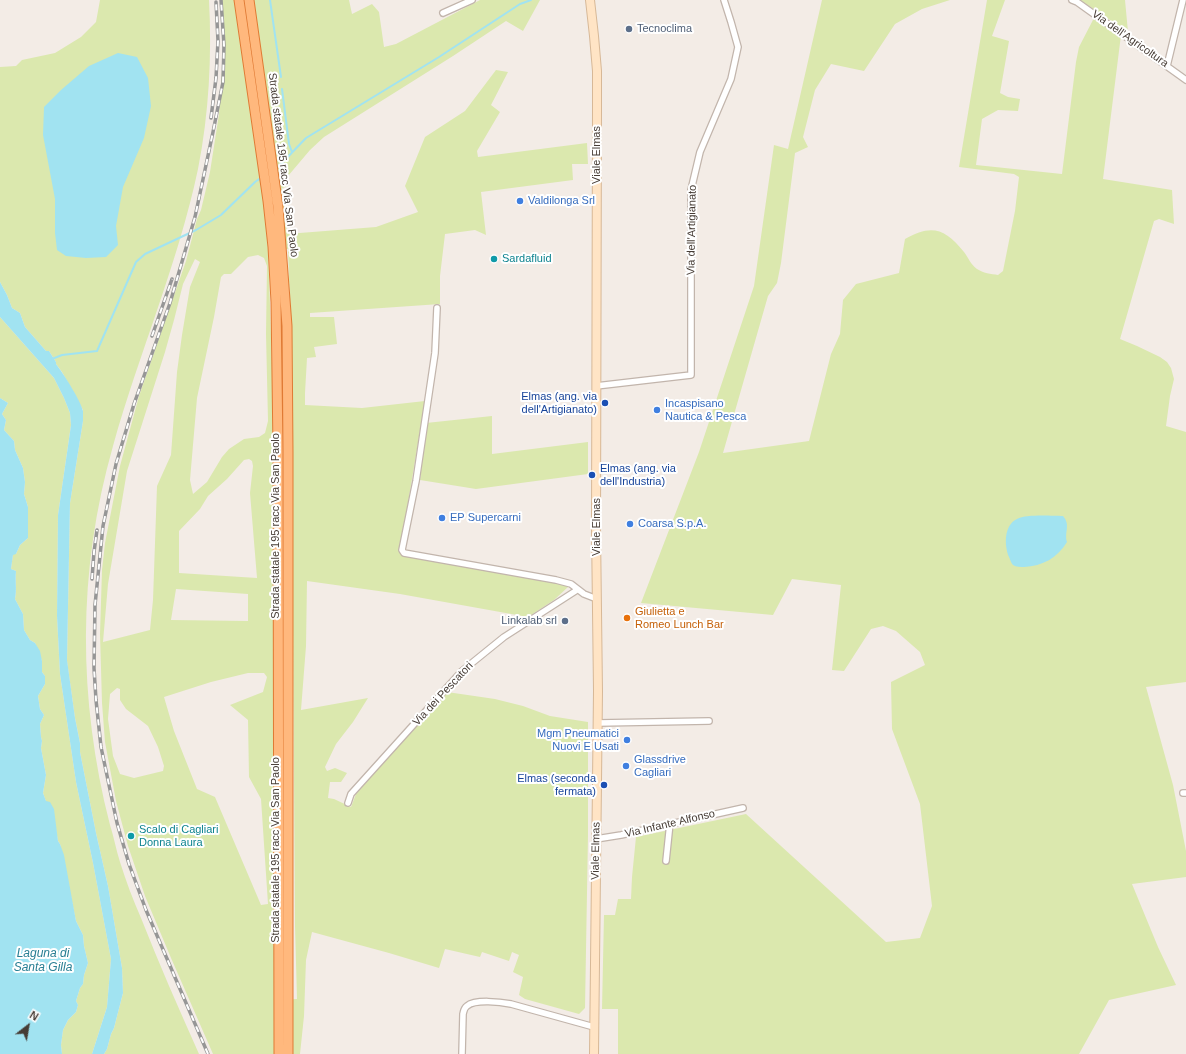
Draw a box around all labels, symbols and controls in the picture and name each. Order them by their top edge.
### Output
street label: Via dell'Agricoltura [1089,8,1171,70]
place label: Tecnoclima [637,22,692,36]
marker: Tecnoclima [624,24,634,34]
street label: Strada statale 195 racc Via San Paolo [265,72,301,258]
street label: Viale Elmas [590,126,604,184]
street label: Via dell'Artigianato [685,185,699,275]
place label: Valdilonga Srl [528,194,595,208]
marker: Valdilonga Srl [515,196,525,206]
place label: Sardafluid [502,252,552,266]
marker: Sardafluid [489,254,499,264]
place label: Elmas (ang. via dell'Artigianato) [521,390,597,416]
place label: Incaspisano Nautica & Pesca [665,397,746,423]
marker: Elmas (ang. via dell'Artigianato) [600,398,610,408]
marker: Incaspisano Nautica & Pesca [652,405,662,415]
street label: Strada statale 195 racc Via San Paolo [269,433,283,619]
place label: Elmas (ang. via dell'Industria) [600,462,676,488]
marker: Elmas (ang. via dell'Industria) [587,470,597,480]
street label: Viale Elmas [590,498,604,556]
place label: EP Supercarni [450,511,521,525]
marker: EP Supercarni [437,513,447,523]
place label: Coarsa S.p.A. [638,517,706,531]
marker: Coarsa S.p.A. [625,519,635,529]
place label: Giulietta e Romeo Lunch Bar [635,605,724,631]
marker: Giulietta e Romeo Lunch Bar [622,613,632,623]
place label: Linkalab srl [501,614,557,628]
marker: Linkalab srl [560,616,570,626]
street label: Via dei Pescatori [410,659,476,729]
place label: Mgm Pneumatici Nuovi E Usati [537,727,619,753]
marker: Mgm Pneumatici Nuovi E Usati [622,735,632,745]
place label: Glassdrive Cagliari [634,753,686,779]
street label: Strada statale 195 racc Via San Paolo [269,757,283,943]
marker: Glassdrive Cagliari [621,761,631,771]
place label: Elmas (seconda fermata) [517,772,596,798]
marker: Elmas (seconda fermata) [599,780,609,790]
street label: Via Infante Alfonso [624,807,716,841]
street label: Viale Elmas [589,822,603,880]
place label: Scalo di Cagliari Donna Laura [139,823,218,849]
marker: Scalo di Cagliari Donna Laura [126,831,136,841]
water label: Laguna di Santa Gilla [14,947,72,975]
north arrow [8,1006,48,1046]
text: N [28,1009,41,1023]

